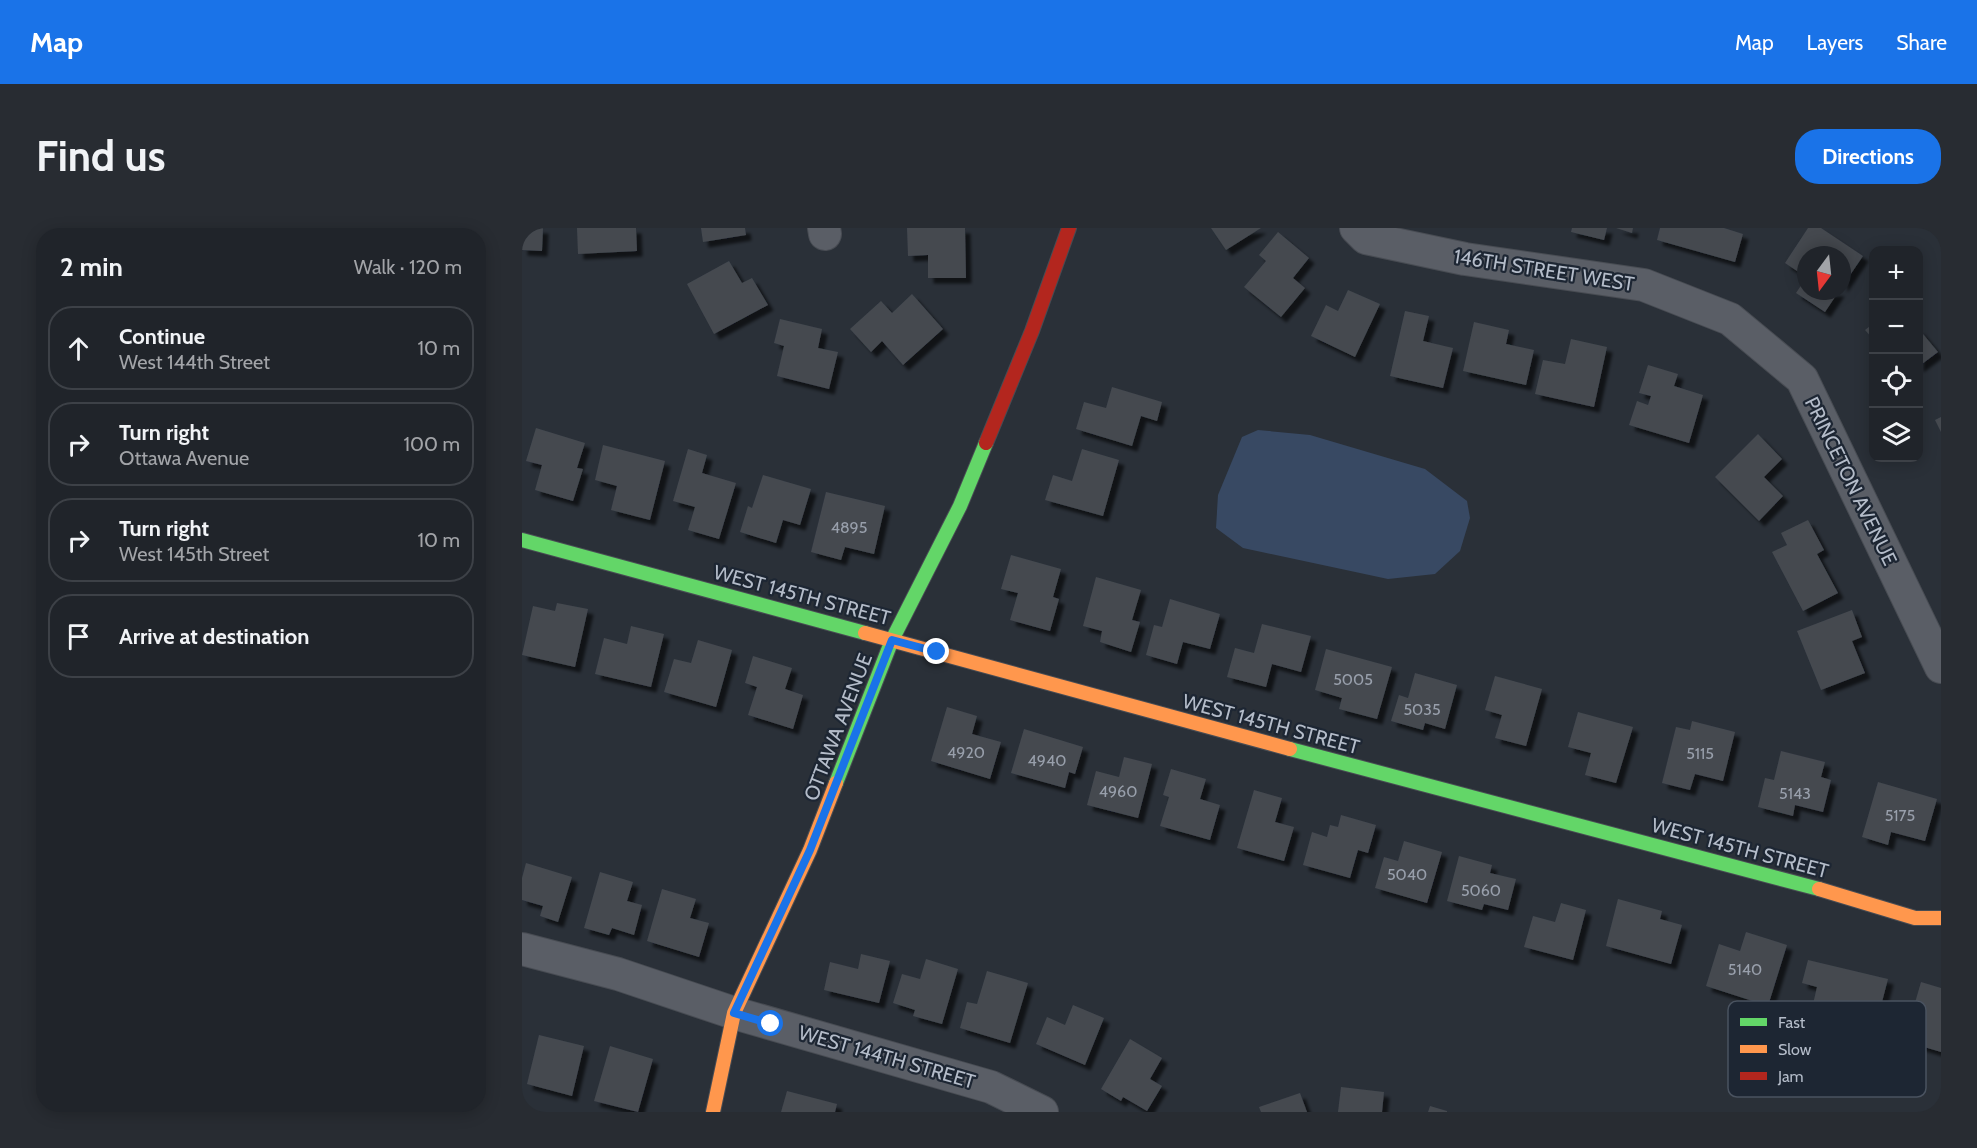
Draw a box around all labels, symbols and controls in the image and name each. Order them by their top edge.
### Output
text: Map [30,25,83,59]
text: Map [1735,30,1774,55]
text: Layers [1807,30,1863,55]
text: Share [1896,30,1947,55]
button: Directions [1795,129,1941,184]
text: Find us [36,130,165,182]
street label: 146TH STREET WEST [1452,244,1636,296]
north arrow [1797,246,1851,300]
map controls [1869,246,1923,462]
button: + [1869,246,1923,300]
text: 2 min [60,251,123,283]
text: Walk · 120 m [354,255,462,279]
button: − [1869,300,1923,354]
text: Continue [119,323,205,350]
icon: ahead [62,332,95,365]
text: 10 m [417,336,460,360]
text: West 144th Street [119,350,270,374]
button: locate [1869,354,1923,408]
street label: PRINCETON AVENUE [1800,393,1902,569]
button: layers [1869,408,1923,462]
text: Turn right [119,419,209,446]
icon: right [62,428,95,461]
text: 100 m [404,432,460,456]
text: Ottawa Avenue [119,446,249,470]
text: Turn right [119,515,209,542]
house number: 4895 [831,518,867,537]
icon: right [62,524,95,557]
text: 10 m [417,528,460,552]
text: West 145th Street [119,542,269,566]
street label: WEST 145TH STREET [711,560,893,630]
icon: arrive [62,620,95,653]
text: Arrive at destination [119,623,309,650]
route end [923,638,949,664]
street label: OTTAWA AVENUE [799,650,877,804]
house number: 5005 [1333,670,1373,689]
street label: WEST 145TH STREET [1180,689,1362,759]
house number: 5035 [1403,700,1441,719]
house number: 4920 [947,743,985,762]
house number: 5115 [1686,744,1714,763]
house number: 4940 [1028,751,1066,770]
house number: 4960 [1099,782,1137,801]
house number: 5143 [1779,784,1811,803]
house number: 5175 [1885,806,1915,825]
street label: WEST 145TH STREET [1649,813,1831,883]
house number: 5040 [1387,865,1427,884]
house number: 5060 [1461,881,1501,900]
house number: 5140 [1728,960,1762,979]
legend [1728,1001,1926,1097]
route start [757,1010,783,1036]
text: Fast [1778,1013,1806,1032]
street label: WEST 144TH STREET [796,1020,978,1094]
text: Slow [1778,1040,1812,1059]
text: Jam [1777,1067,1804,1086]

